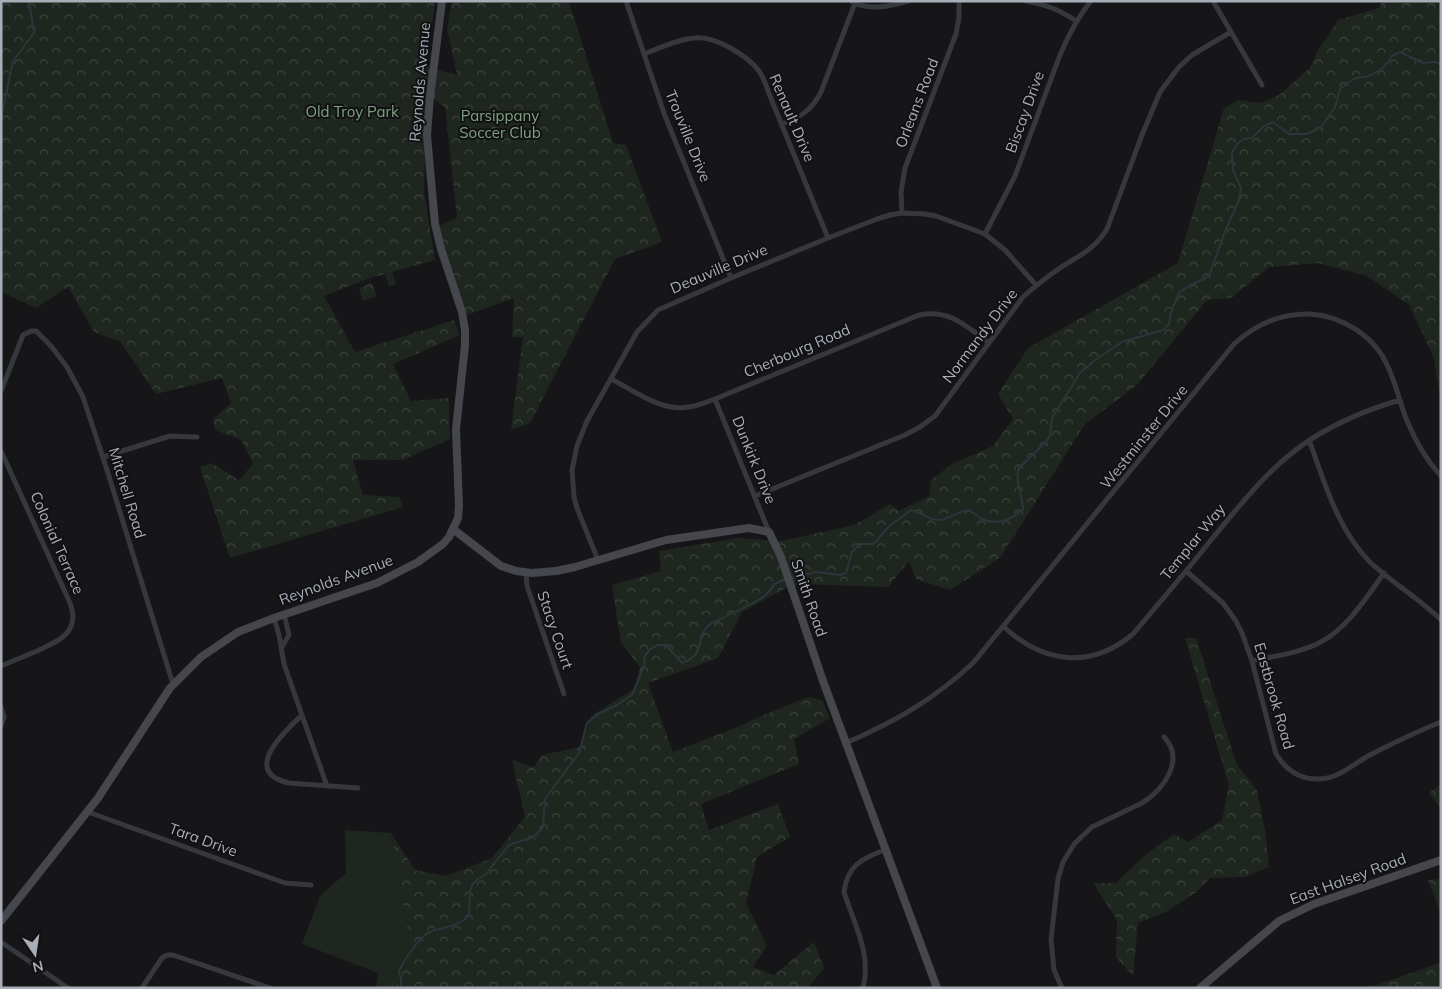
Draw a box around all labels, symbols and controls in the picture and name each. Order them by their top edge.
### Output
street label: Reynolds Avenue [405,21,434,142]
street label: Orleans Road [891,55,942,150]
street label: Biscay Drive [1001,68,1048,155]
street label: Renault Drive [765,71,820,165]
street label: Trouville Drive [661,87,716,185]
park label: Old Troy Park [305,102,399,121]
park label: Parsippany Soccer Club [459,106,541,142]
street label: Deauville Drive [667,239,770,298]
street label: Normandy Drive [938,285,1021,387]
street label: Cherbourg Road [741,320,853,382]
street label: Westminster Drive [1096,381,1191,493]
street label: Dunkirk Drive [728,413,781,507]
street label: Mitchell Road [105,445,150,540]
street label: Colonial Terrace [26,488,89,597]
street label: Templar Way [1156,500,1229,584]
street label: Reynolds Avenue [276,550,395,609]
street label: Smith Road [787,557,832,639]
street label: Stacy Court [533,588,578,671]
street label: Eastbrook Road [1250,640,1299,751]
street label: Tara Drive [166,818,240,861]
street label: East Halsey Road [1287,849,1409,908]
north arrow [10,929,60,979]
text: N [31,957,45,977]

